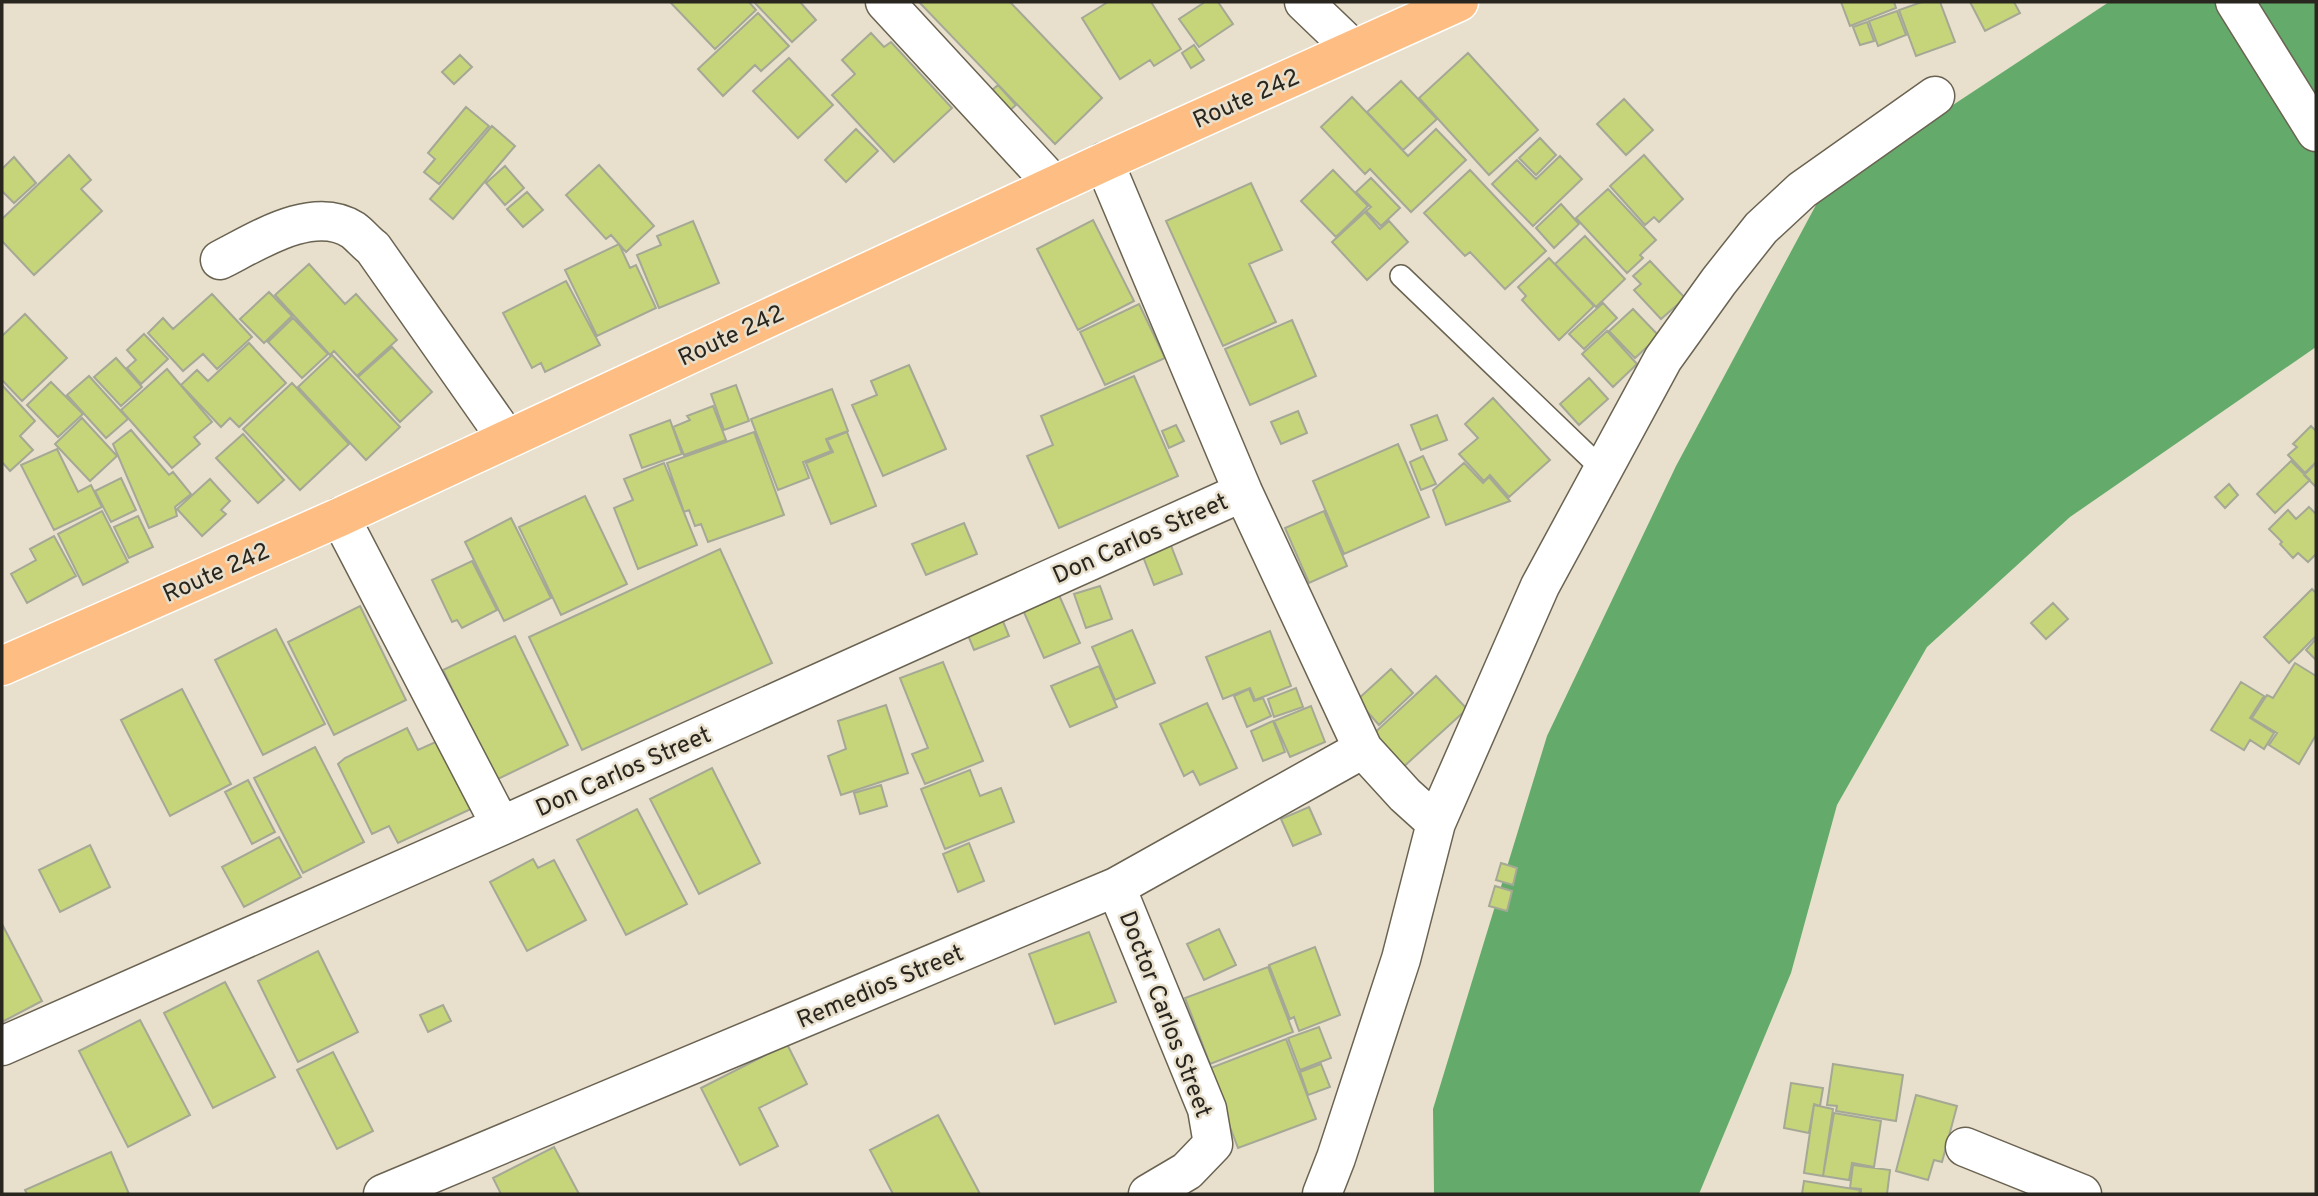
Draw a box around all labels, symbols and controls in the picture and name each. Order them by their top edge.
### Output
street label: Route 242 [1189,63,1305,137]
street label: Route 242 [674,299,790,374]
street label: Don Carlos Street [1049,488,1233,592]
street label: Route 242 [159,537,275,611]
street label: Don Carlos Street [532,721,716,825]
street label: Doctor Carlos Street [1111,907,1217,1122]
street label: Remedios Street [793,939,969,1036]

